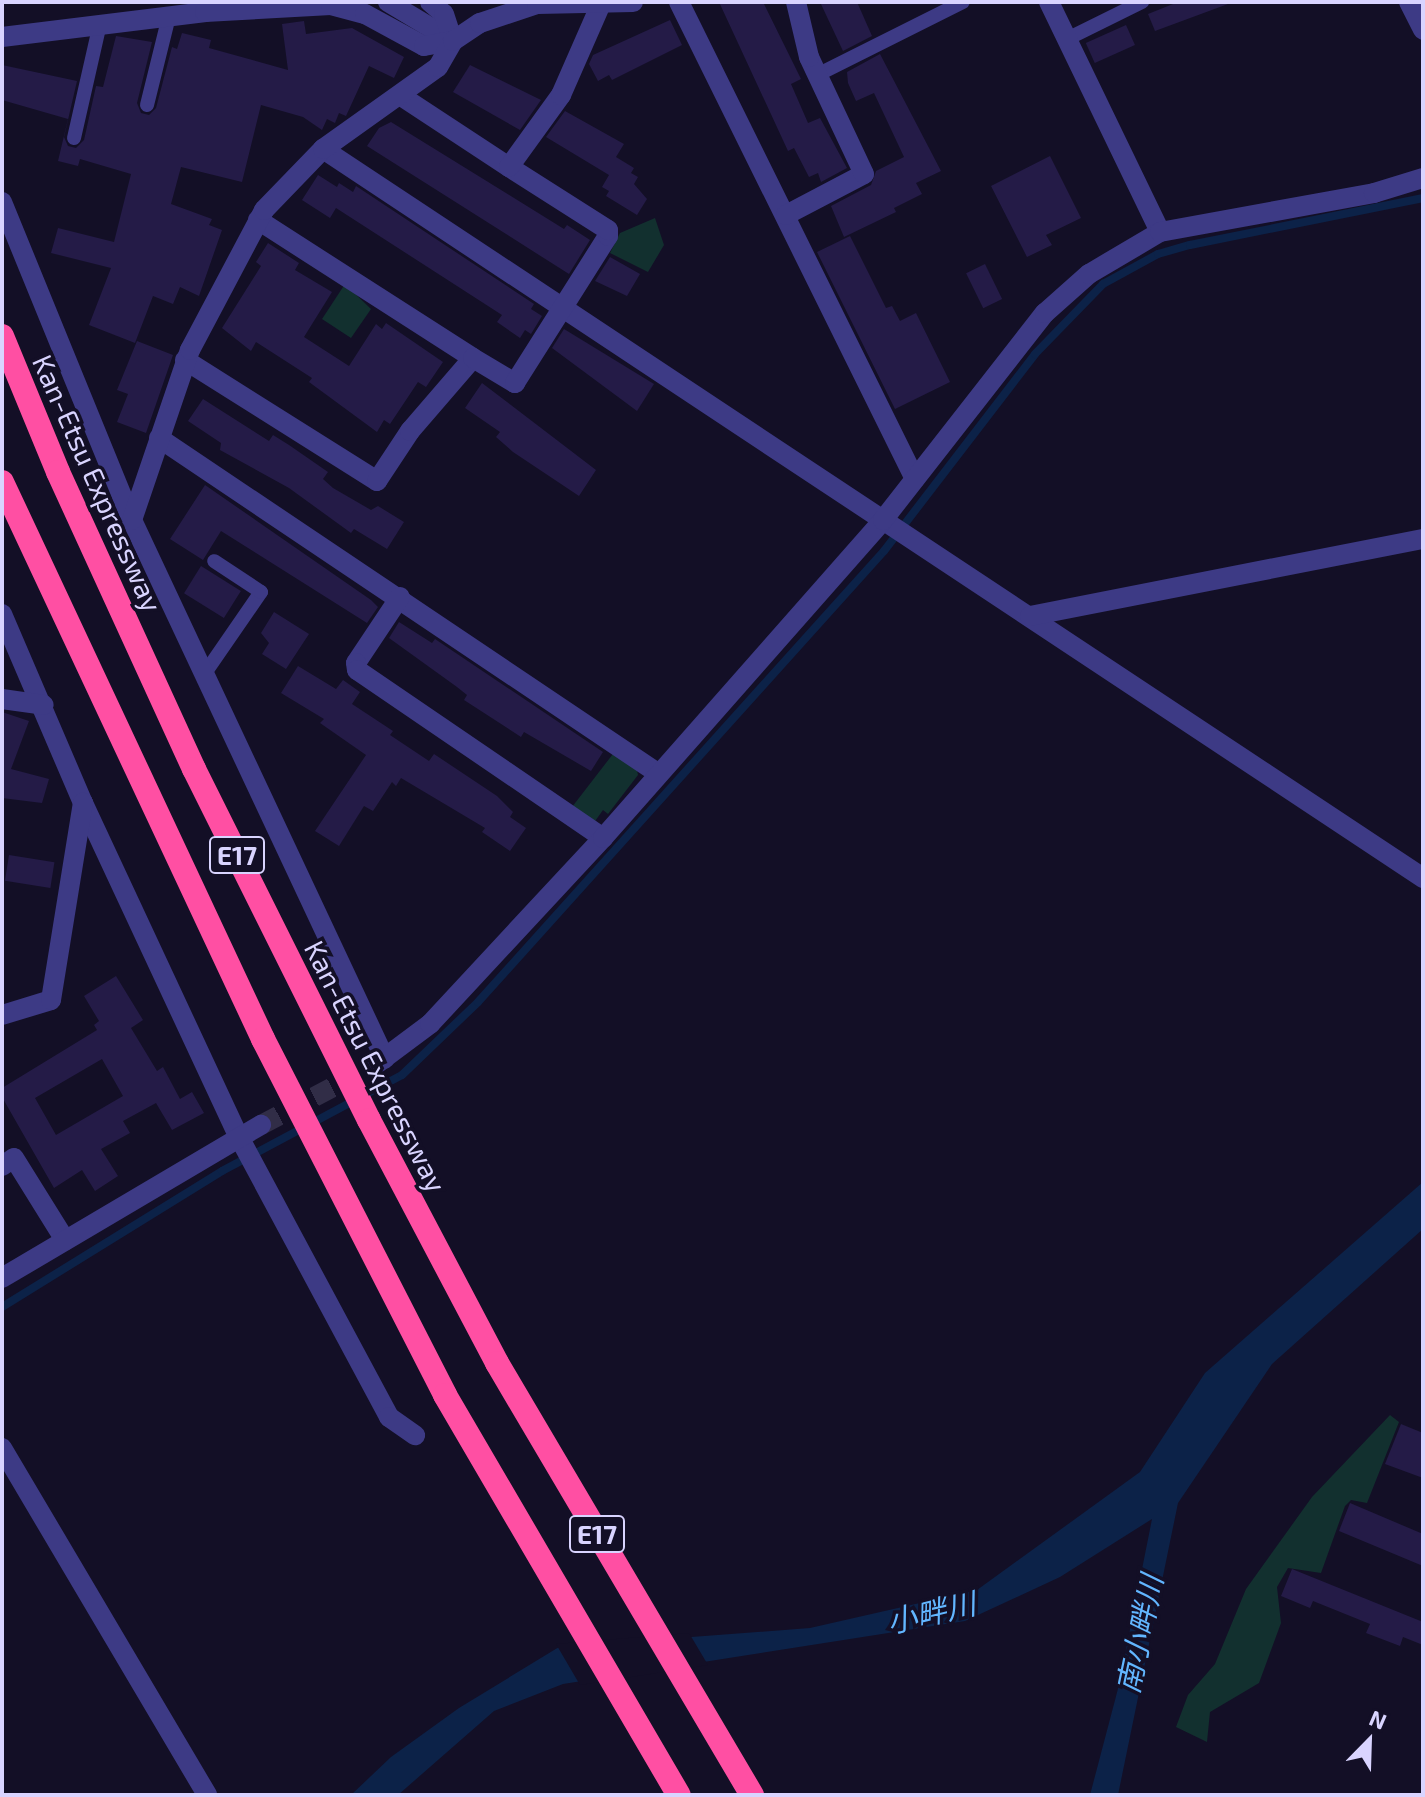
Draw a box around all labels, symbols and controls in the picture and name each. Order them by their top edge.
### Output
street label: Kan-Etsu Expressway [26,349,170,617]
road number: E17 [209,833,265,877]
street label: Kan-Etsu Expressway [298,935,454,1197]
road number: E17 [569,1512,625,1556]
water label: 南小畔川 [1109,1572,1169,1696]
water label: 小畔川 [883,1584,979,1640]
north arrow [1329,1701,1409,1781]
text: N [1366,1704,1391,1734]

